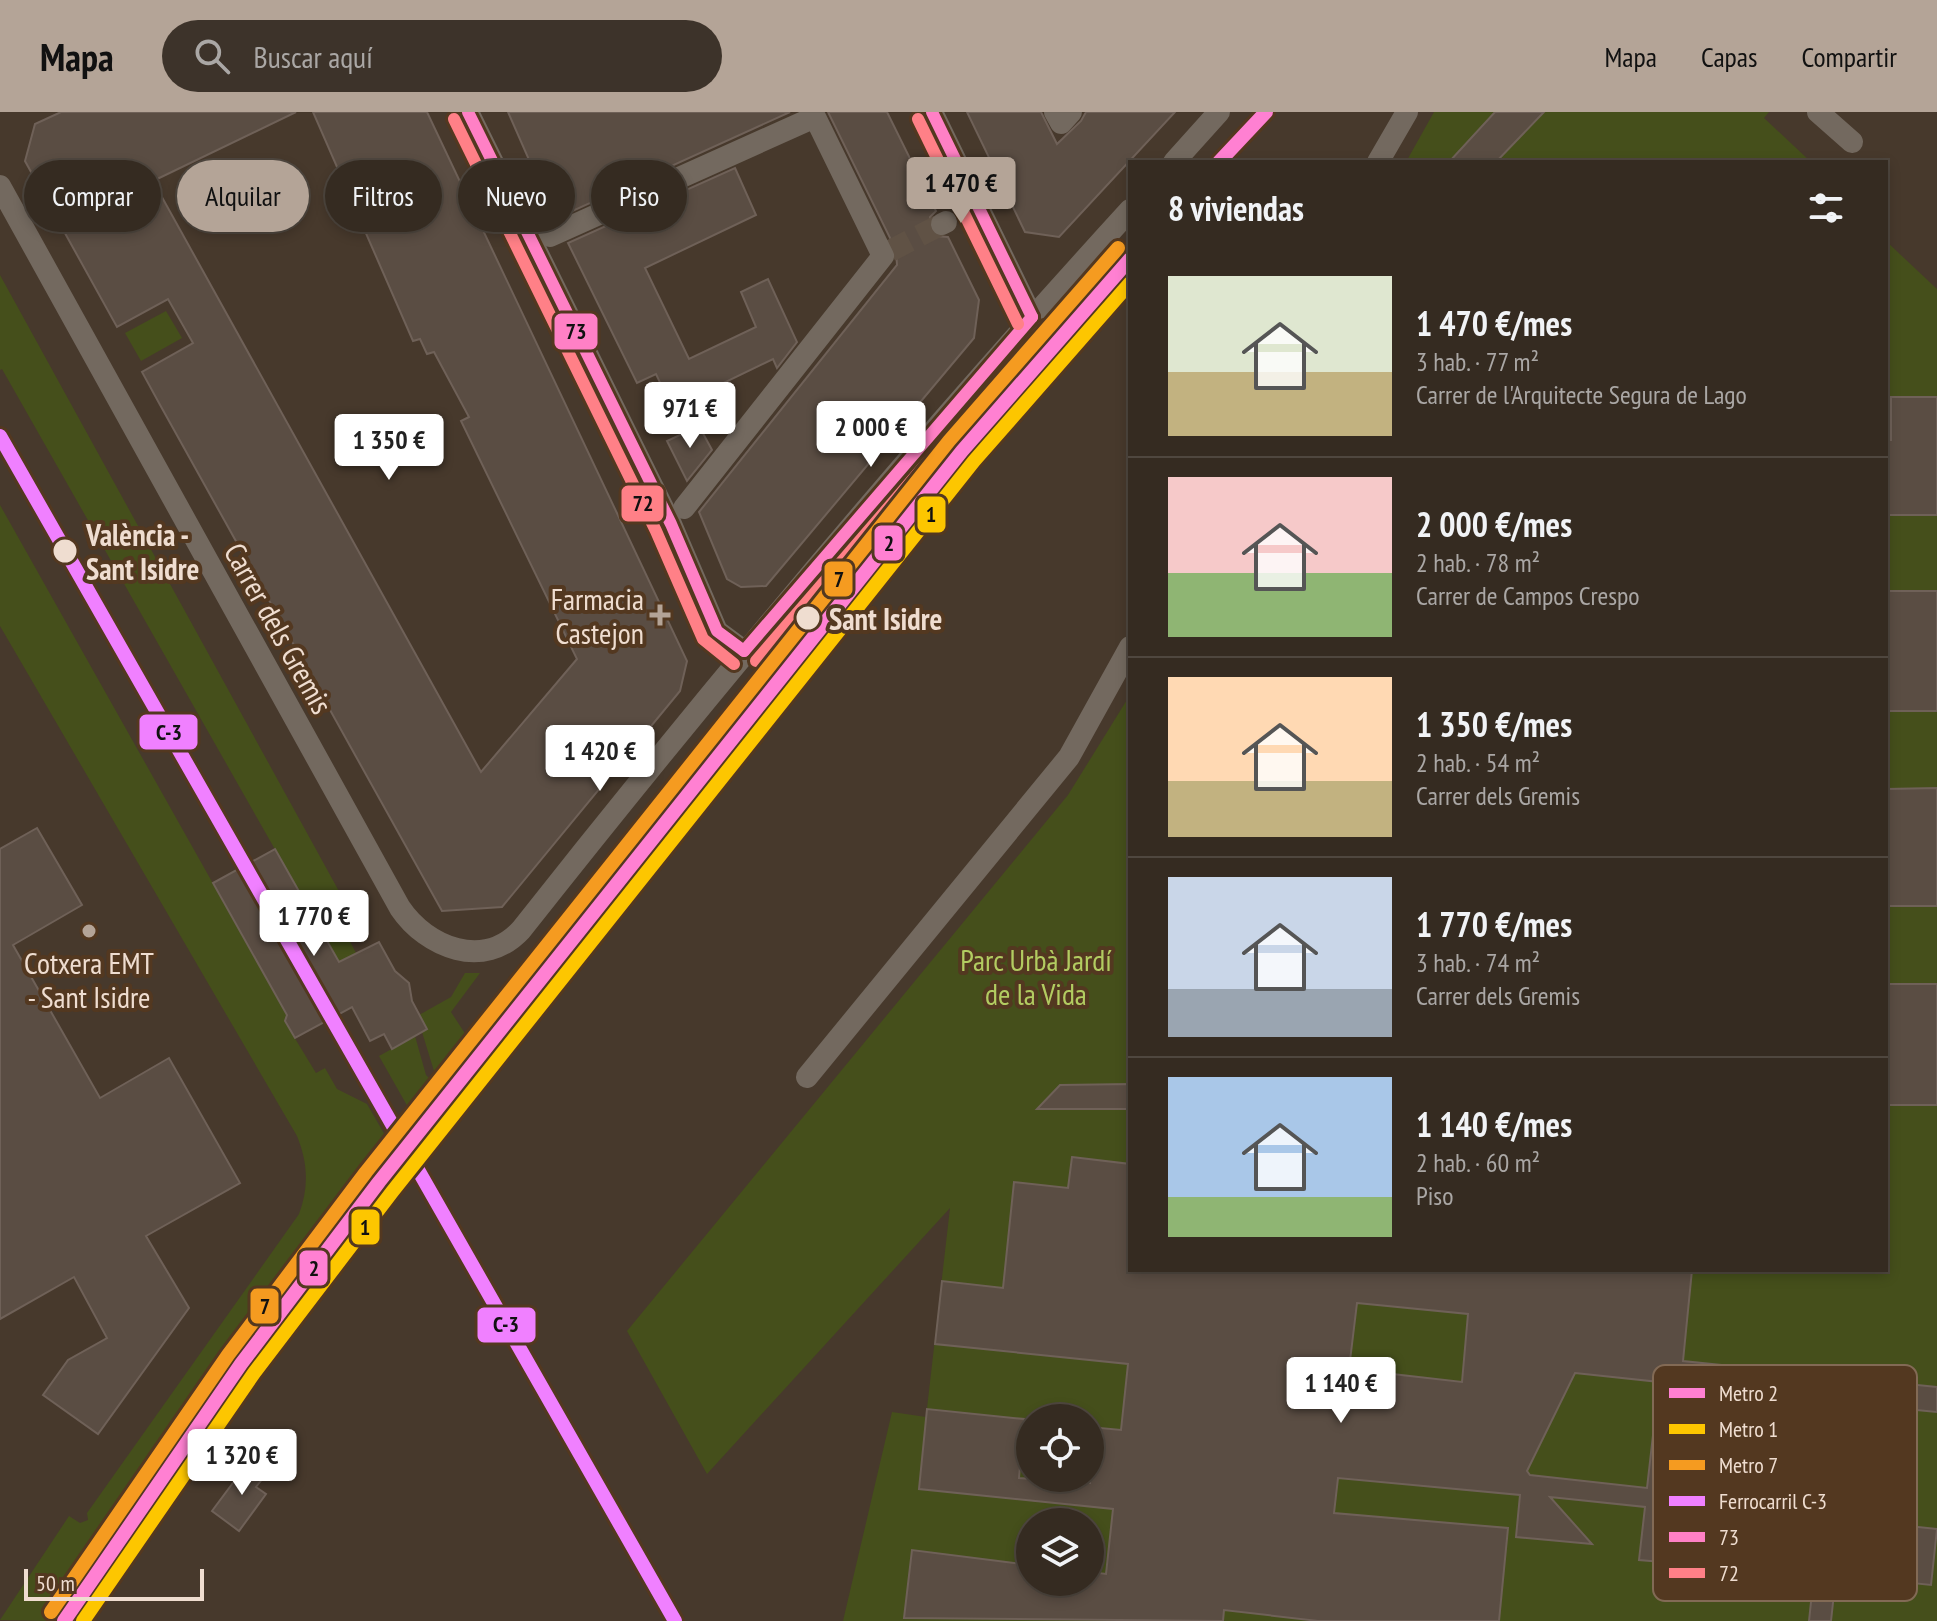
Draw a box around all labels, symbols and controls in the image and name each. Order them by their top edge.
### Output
search box [162,20,722,92]
text: Mapa [40,32,114,81]
icon: search [190,34,234,78]
text: Buscar aquí [254,37,373,76]
text: Mapa [1605,38,1657,75]
text: Capas [1701,38,1757,75]
text: Compartir [1801,38,1897,75]
pin: 1 470 € [887,157,1035,225]
chip: Comprar [24,160,161,232]
chip: Alquilar [177,160,309,232]
chip: Filtros [325,160,442,232]
chip: Nuevo [458,160,575,232]
chip: Piso [591,160,687,232]
text: 1 470 € [925,166,997,199]
text: 8 viviendas [1168,186,1304,230]
icon: filters [1804,186,1848,230]
text: 1 470 €/mes [1416,301,1572,345]
icon: home [1232,308,1328,404]
line badge: 73 [553,312,599,351]
text: 73 [565,317,587,345]
text: 3 hab. · 77 m² [1416,345,1539,378]
text: Carrer de l'Arquitecte Segura de Lago [1416,378,1747,411]
pin: 971 € [634,382,746,450]
text: 971 € [662,391,718,424]
pin: 2 000 € [797,401,945,469]
text: 2 000 € [835,410,907,443]
pin: 1 350 € [315,414,463,482]
text: 1 350 € [353,423,425,456]
line badge: 72 [620,484,665,523]
text: 72 [632,489,654,517]
line badge: 1 [916,495,947,534]
text: 1 [926,500,936,528]
text: 2 000 €/mes [1416,502,1572,546]
icon: home [1232,509,1328,605]
place label: València - Sant Isidre [85,515,199,588]
line badge: 2 [873,524,904,562]
text: 2 [884,529,894,557]
street label: Carrer dels Gremis [216,536,342,720]
marker: València - Sant Isidre [51,537,79,565]
text: 2 hab. · 78 m² [1416,546,1540,579]
line badge: 7 [823,560,854,598]
text: 7 [834,565,844,593]
place label: Farmacia Castejon [551,579,644,652]
text: Carrer de Campos Crespo [1416,579,1640,612]
place label: Sant Isidre [829,599,942,638]
marker: Sant Isidre [794,604,822,632]
marker: Farmacia Castejon [651,606,669,624]
text: 1 350 €/mes [1416,702,1572,746]
icon: home [1232,709,1328,805]
line badge: C-3 [138,713,199,751]
text: C-3 [156,718,182,746]
pin: 1 420 € [526,725,674,793]
text: 1 420 € [564,734,636,767]
text: 2 hab. · 54 m² [1416,746,1540,779]
text: Carrer dels Gremis [1416,779,1580,812]
pin: 1 770 € [240,890,388,958]
text: 1 770 € [278,899,350,932]
text: 1 770 €/mes [1416,902,1572,946]
icon: home [1232,909,1328,1005]
marker: Cotxera EMT - Sant Isidre [80,922,98,940]
park label: Parc Urbà Jardí de la Vida [960,940,1112,1013]
place label: Cotxera EMT - Sant Isidre [24,943,154,1016]
text: 3 hab. · 74 m² [1416,946,1540,979]
text: Carrer dels Gremis [1416,979,1580,1012]
text: 1 140 €/mes [1416,1102,1572,1146]
icon: home [1232,1109,1328,1205]
text: 2 hab. · 60 m² [1416,1146,1540,1179]
text: Piso [1416,1179,1453,1212]
line badge: 1 [350,1208,381,1246]
text: 1 [360,1213,370,1241]
line badge: 2 [298,1249,329,1287]
text: 2 [309,1254,319,1282]
line badge: 7 [249,1287,280,1325]
text: 7 [260,1292,270,1320]
line badge: C-3 [476,1306,537,1344]
text: C-3 [493,1310,519,1338]
pin: 1 140 € [1267,1357,1415,1425]
legend [1653,1365,1917,1601]
text: 1 140 € [1305,1366,1377,1399]
text: Metro 2 [1719,1379,1778,1407]
map controls [1016,1404,1104,1596]
button: locate [1016,1404,1104,1492]
text: Metro 1 [1719,1415,1778,1443]
pin: 1 320 € [168,1429,316,1497]
text: 1 320 € [206,1438,278,1471]
text: Metro 7 [1719,1451,1778,1479]
text: Ferrocarril C-3 [1719,1487,1827,1515]
button: layers [1016,1508,1104,1596]
text: 73 [1719,1523,1739,1551]
text: 72 [1719,1559,1739,1587]
scale bar [24,1565,204,1601]
text: 50 m [36,1569,75,1597]

